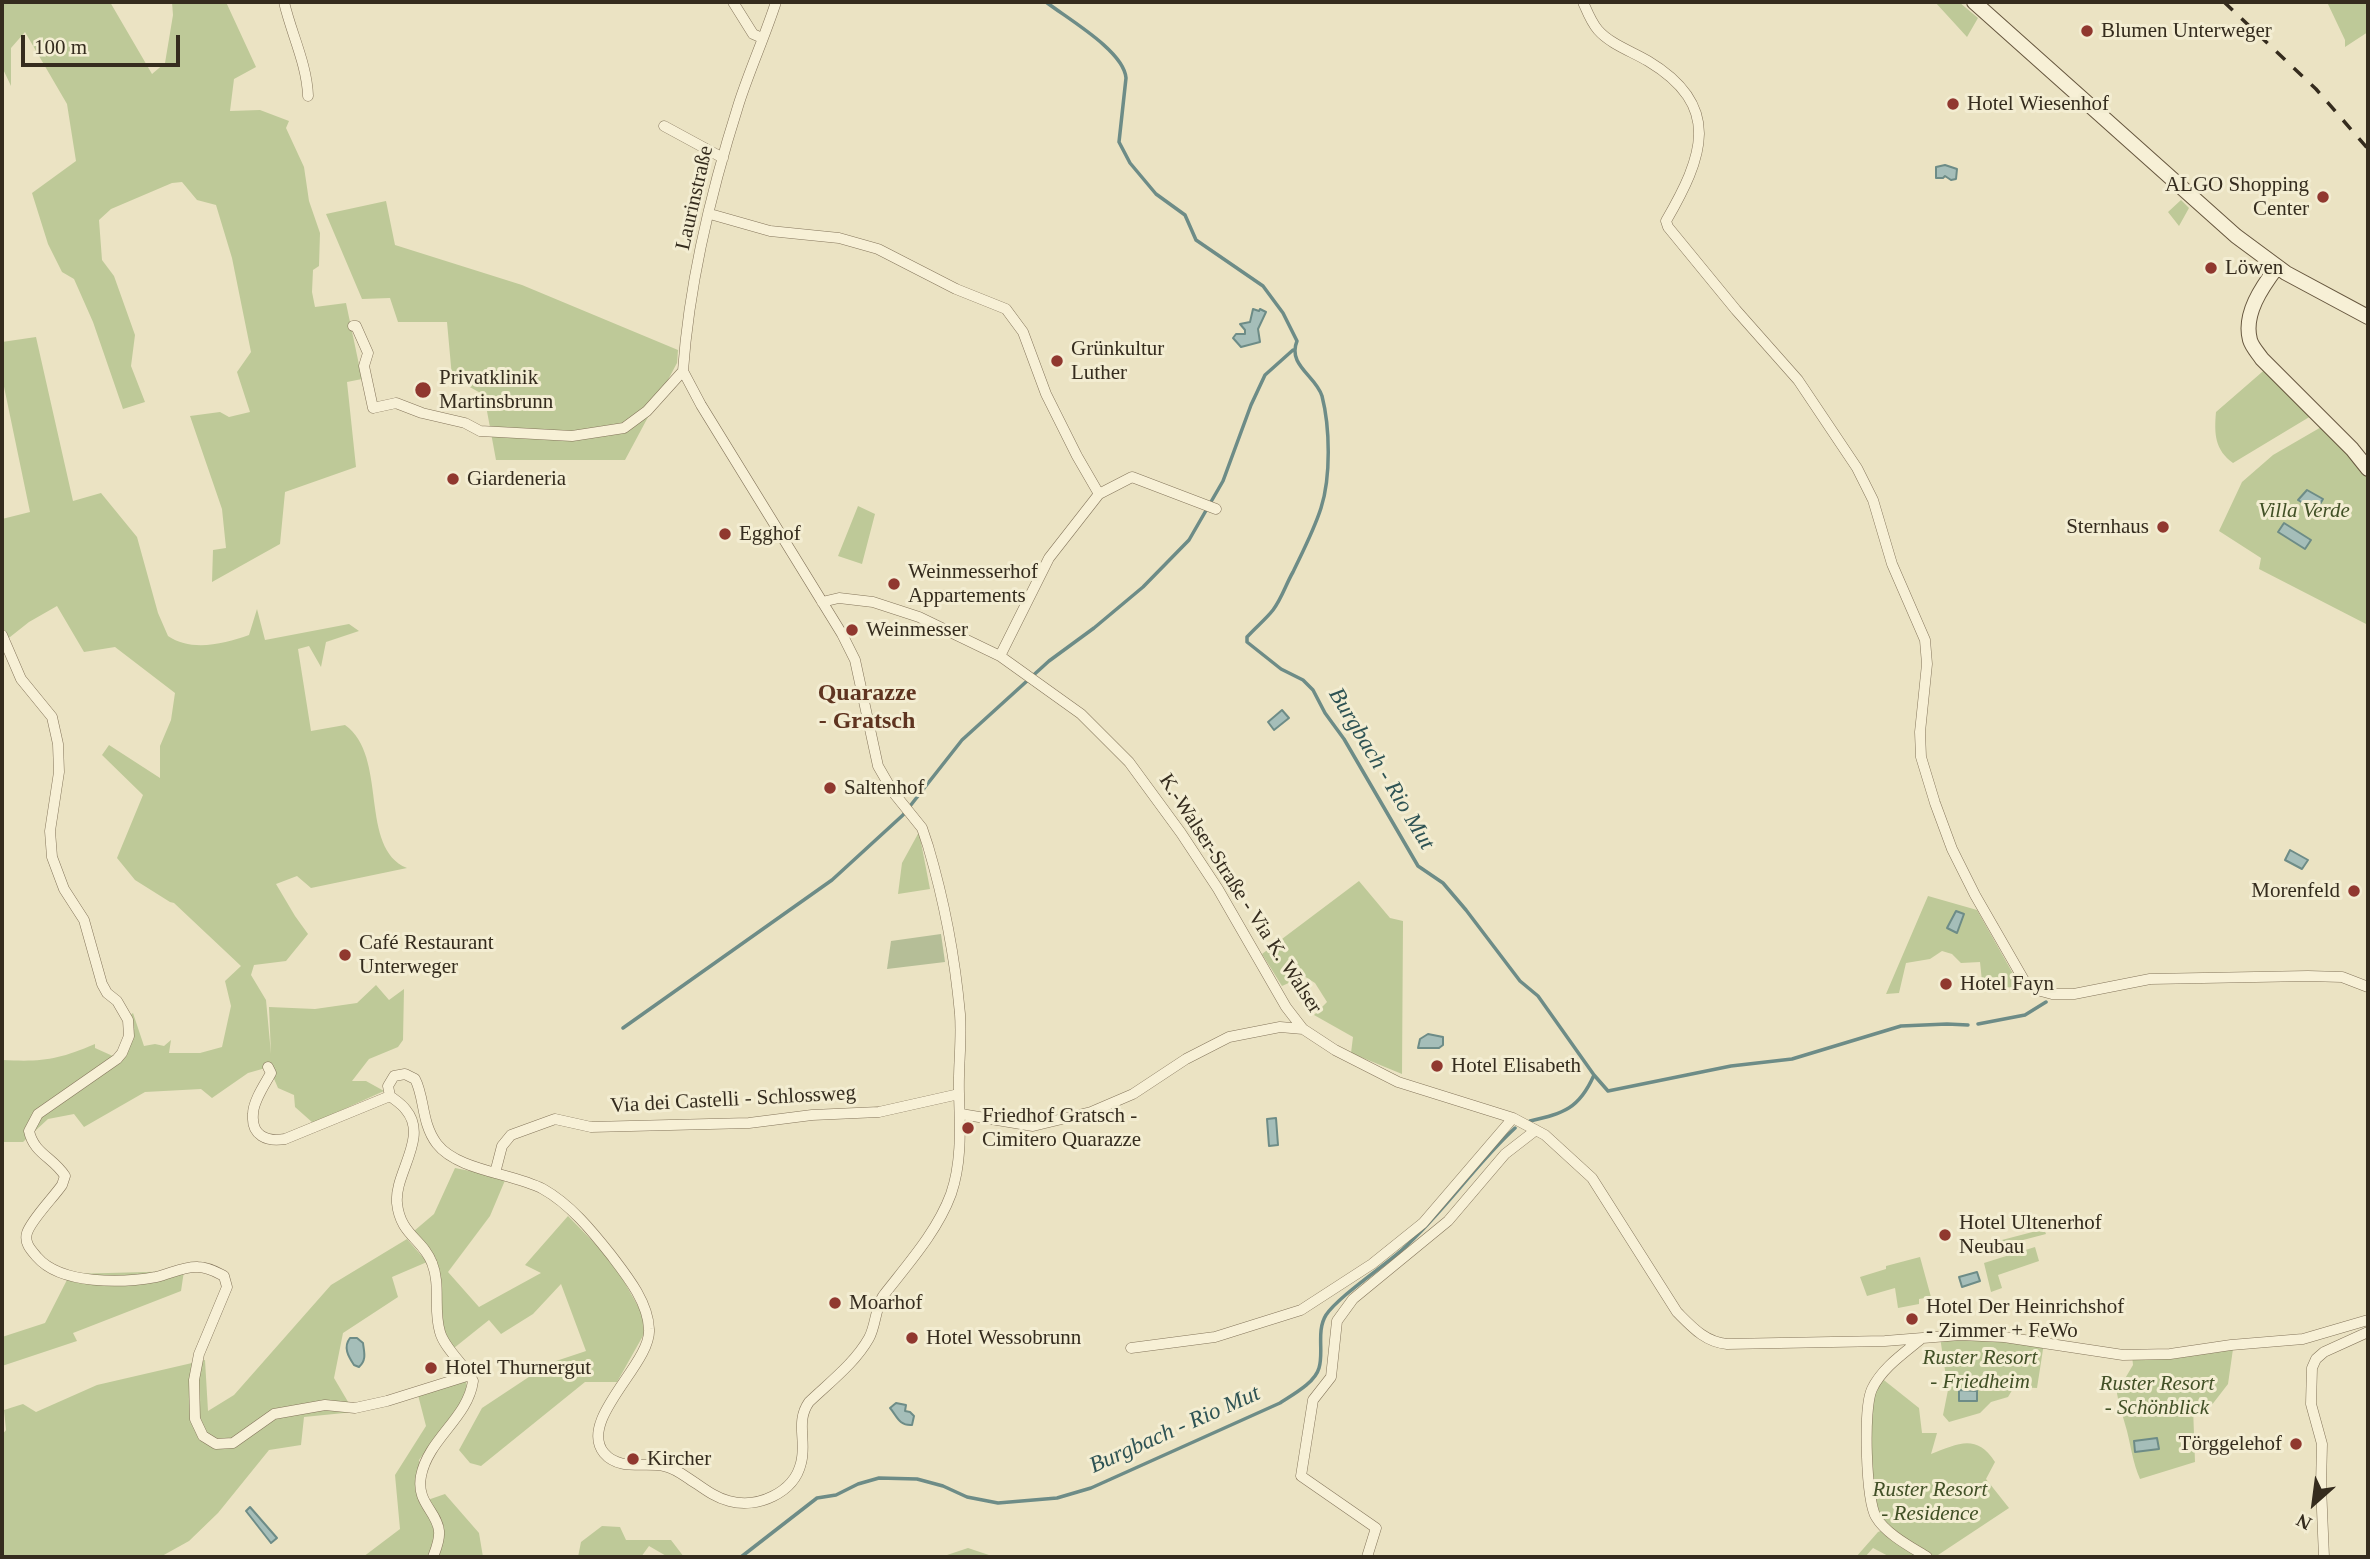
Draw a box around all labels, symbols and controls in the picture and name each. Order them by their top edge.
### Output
place label: Blumen Unterweger [2101,18,2272,44]
scale bar [24,21,184,65]
marker: Blumen Unterweger [2079,23,2095,39]
text: 100 m [34,35,87,59]
place label: Hotel Wiesenhof [1967,91,2109,117]
marker: Hotel Wiesenhof [1945,96,1961,112]
street label: Laurinstraße [671,143,719,253]
place label: ALGO Shopping Center [2165,172,2309,222]
marker: ALGO Shopping Center [2315,189,2331,205]
place label: Löwen [2225,255,2283,281]
marker: Löwen [2203,260,2219,276]
place label: Grünkultur Luther [1071,336,1164,386]
marker: Grünkultur Luther [1049,353,1065,369]
place label: Privatklinik Martinsbrunn [439,365,553,415]
marker: Privatklinik Martinsbrunn [413,380,433,400]
place label: Giardeneria [467,466,566,492]
marker: Giardeneria [445,471,461,487]
park label: Villa Verde [2258,498,2350,524]
place label: Sternhaus [2066,514,2149,540]
marker: Sternhaus [2155,519,2171,535]
place label: Egghof [739,521,801,547]
marker: Egghof [717,526,733,542]
place label: Weinmesserhof Appartements [908,559,1038,609]
marker: Weinmesserhof Appartements [886,576,902,592]
place label: Weinmesser [866,617,968,643]
marker: Weinmesser [844,622,860,638]
district label: Quarazze - Gratsch [818,680,916,736]
water label: Burgbach - Rio Mut [1322,683,1440,855]
street label: K.-Walser-Straße - Via K. Walser [1153,769,1327,1019]
place label: Saltenhof [844,775,924,801]
marker: Saltenhof [822,780,838,796]
place label: Morenfeld [2251,878,2340,904]
marker: Morenfeld [2346,883,2362,899]
place label: Café Restaurant Unterweger [359,930,494,980]
marker: Café Restaurant Unterweger [337,947,353,963]
place label: Hotel Fayn [1960,971,2054,997]
marker: Hotel Fayn [1938,976,1954,992]
place label: Hotel Elisabeth [1451,1053,1581,1079]
marker: Hotel Elisabeth [1429,1058,1445,1074]
street label: Via dei Castelli - Schlossweg [609,1081,857,1119]
place label: Friedhof Gratsch - Cimitero Quarazze [982,1103,1141,1153]
marker: Friedhof Gratsch - Cimitero Quarazze [960,1120,976,1136]
place label: Hotel Ultenerhof Neubau [1959,1210,2102,1260]
marker: Hotel Ultenerhof Neubau [1937,1227,1953,1243]
place label: Moarhof [849,1290,922,1316]
place label: Hotel Der Heinrichshof - Zimmer + FeWo [1926,1294,2124,1344]
marker: Moarhof [827,1295,843,1311]
marker: Hotel Der Heinrichshof - Zimmer + FeWo [1904,1311,1920,1327]
place label: Hotel Wessobrunn [926,1325,1081,1351]
marker: Hotel Wessobrunn [904,1330,920,1346]
park label: Ruster Resort - Friedheim [1923,1345,2037,1395]
place label: Hotel Thurnergut [445,1355,591,1381]
marker: Hotel Thurnergut [423,1360,439,1376]
park label: Ruster Resort - Schönblick [2100,1371,2214,1421]
water label: Burgbach - Rio Mut [1085,1380,1265,1480]
place label: Törggelehof [2179,1431,2282,1457]
marker: Törggelehof [2288,1436,2304,1452]
place label: Kircher [647,1446,711,1472]
marker: Kircher [625,1451,641,1467]
north arrow [2279,1468,2349,1538]
park label: Ruster Resort - Residence [1873,1477,1987,1527]
text: N [2293,1509,2315,1534]

